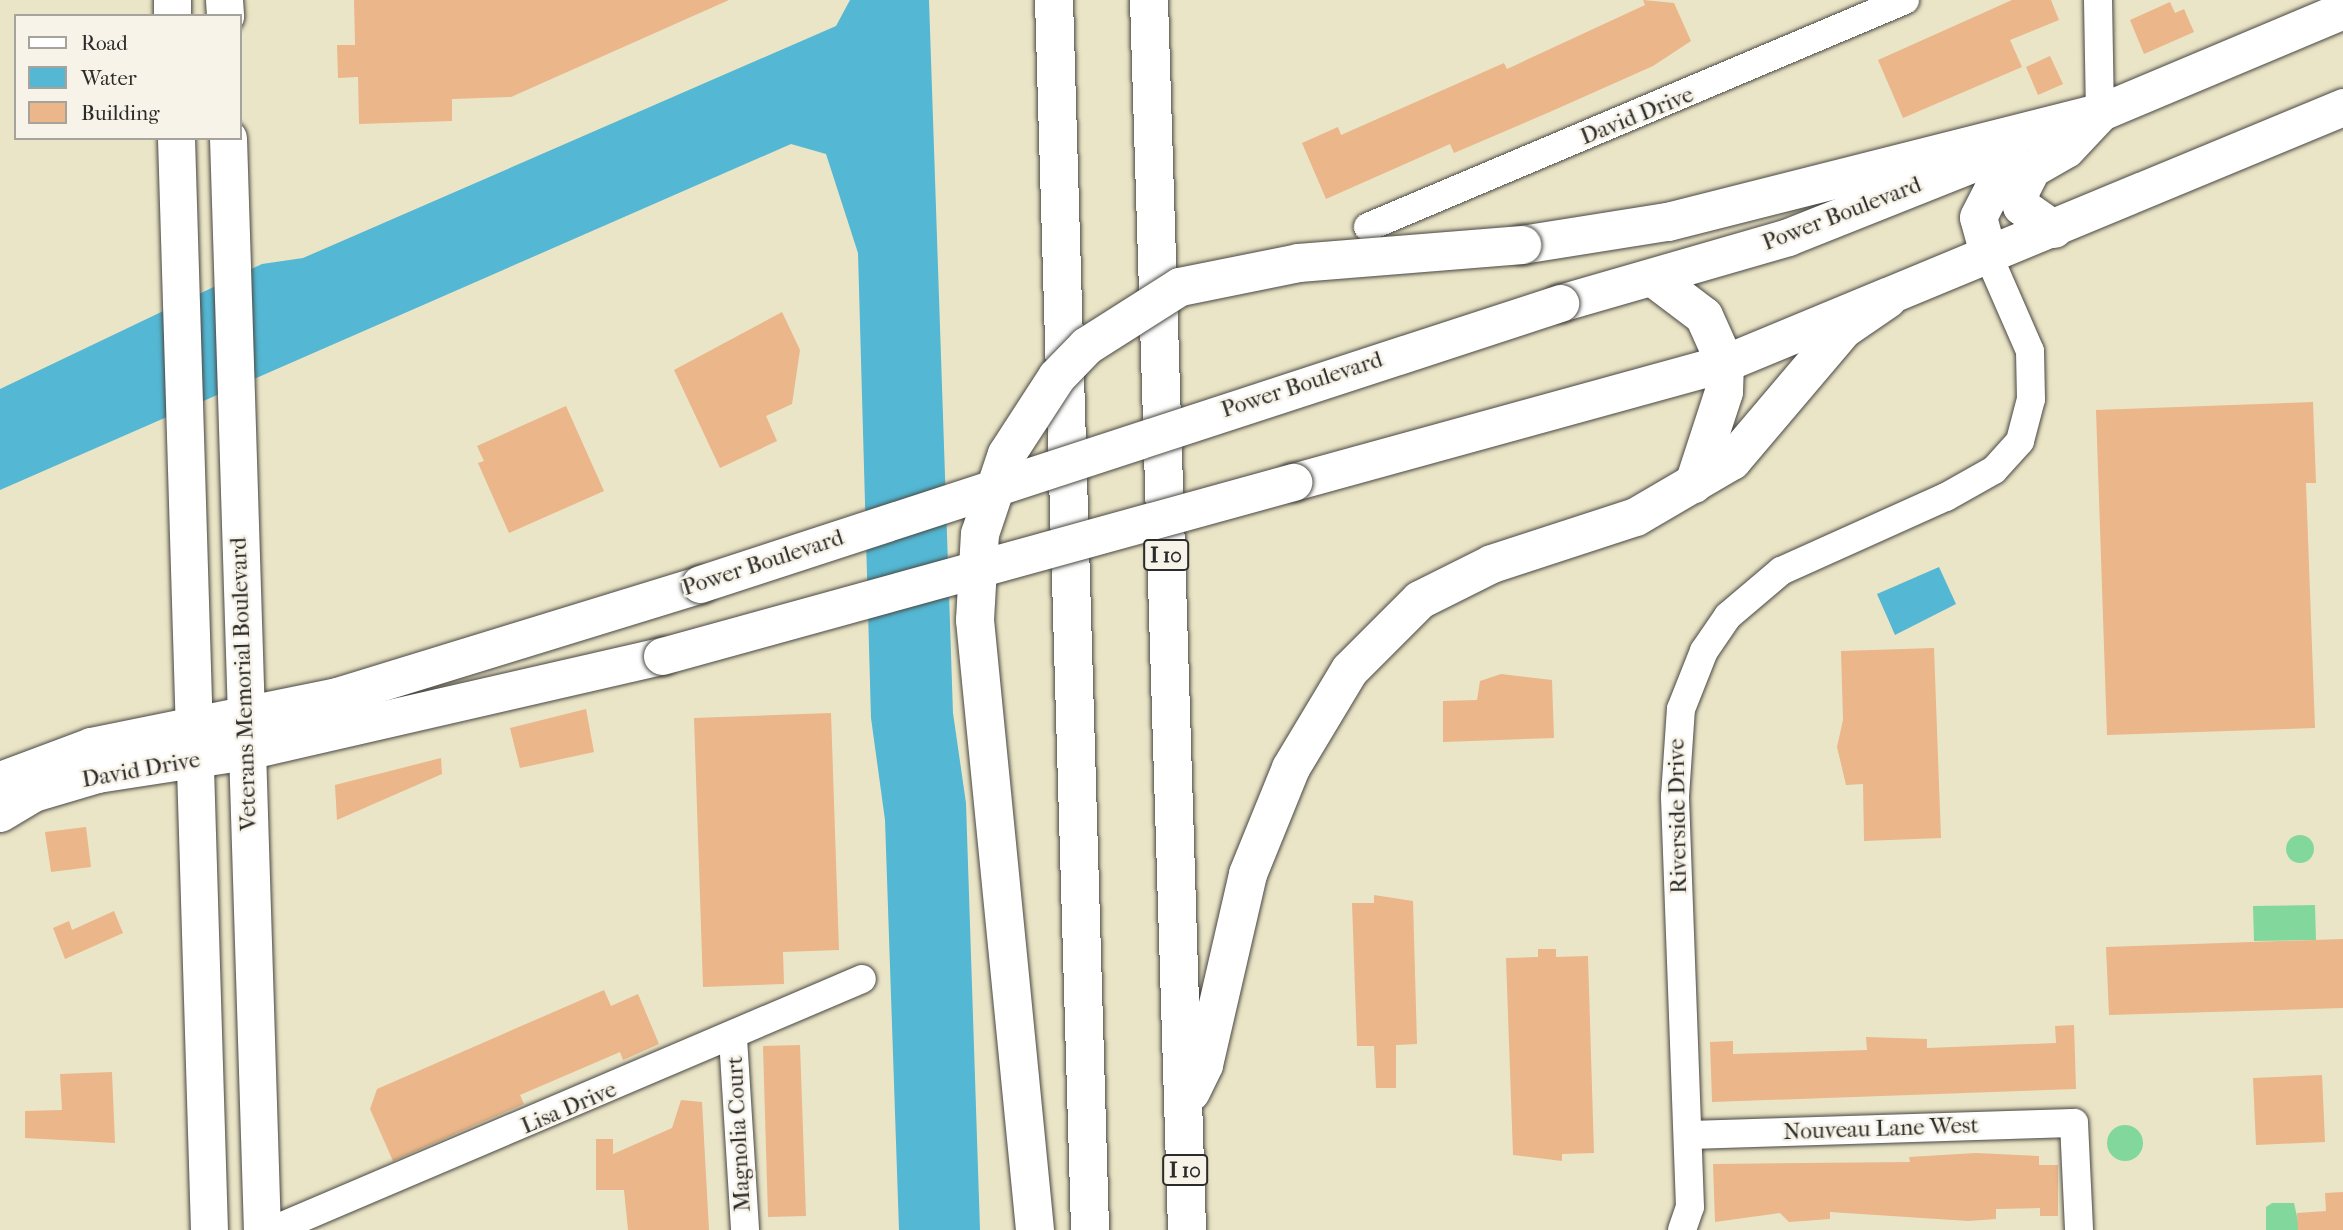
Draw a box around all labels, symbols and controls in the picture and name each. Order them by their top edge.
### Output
legend [14,14,242,140]
text: Road [81,31,128,55]
text: Water [81,66,137,90]
street label: David Drive [1576,81,1698,151]
text: Building [81,101,159,125]
street label: Power Boulevard [1759,171,1925,257]
street label: Power Boulevard [1218,346,1386,424]
street label: Power Boulevard [679,524,847,602]
street label: Veterans Memorial Boulevard [225,537,263,831]
road number: I 10 [1142,538,1190,572]
street label: Riverside Drive [1663,738,1693,894]
street label: David Drive [80,746,202,794]
street label: Magnolia Court [721,1056,757,1212]
street label: Lisa Drive [517,1076,621,1140]
street label: Nouveau Lane West [1783,1112,1979,1146]
road number: I 10 [1160,1152,1210,1188]

